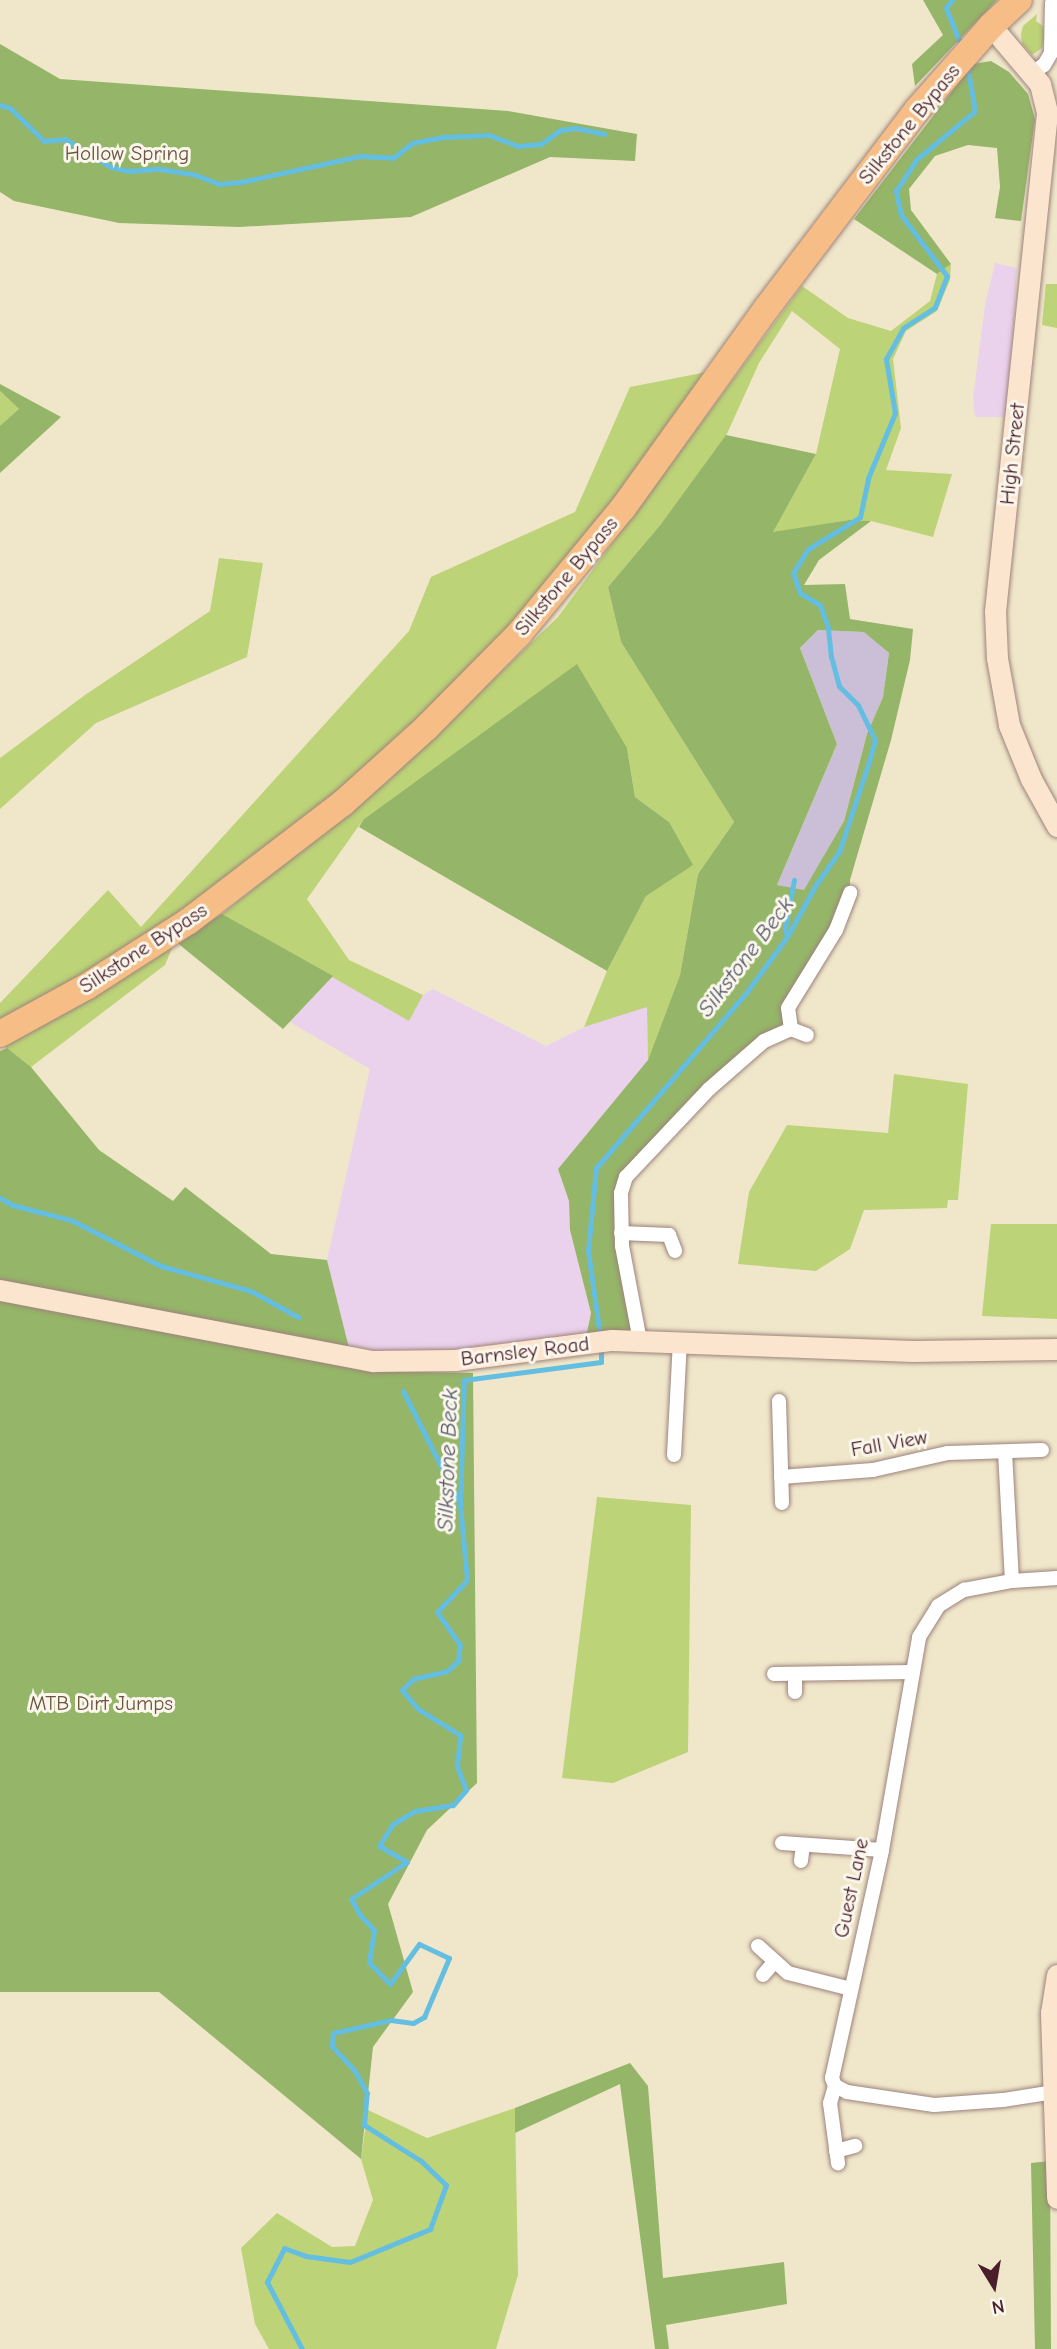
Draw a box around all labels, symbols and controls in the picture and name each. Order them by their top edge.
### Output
street label: Silkstone Bypass [853,59,965,189]
park label: Hollow Spring [65,140,189,166]
street label: High Street [994,402,1030,506]
street label: Silkstone Bypass [509,511,623,641]
water label: Silkstone Beck [692,892,800,1022]
street label: Silkstone Bypass [74,897,212,999]
street label: Barnsley Road [459,1331,591,1371]
water label: Silkstone Beck [432,1388,464,1532]
street label: Fall View [849,1424,929,1462]
park label: MTB Dirt Jumps [29,1690,173,1716]
street label: Guest Lane [828,1836,874,1940]
north arrow [959,2251,1029,2321]
text: N [990,2295,1006,2319]

